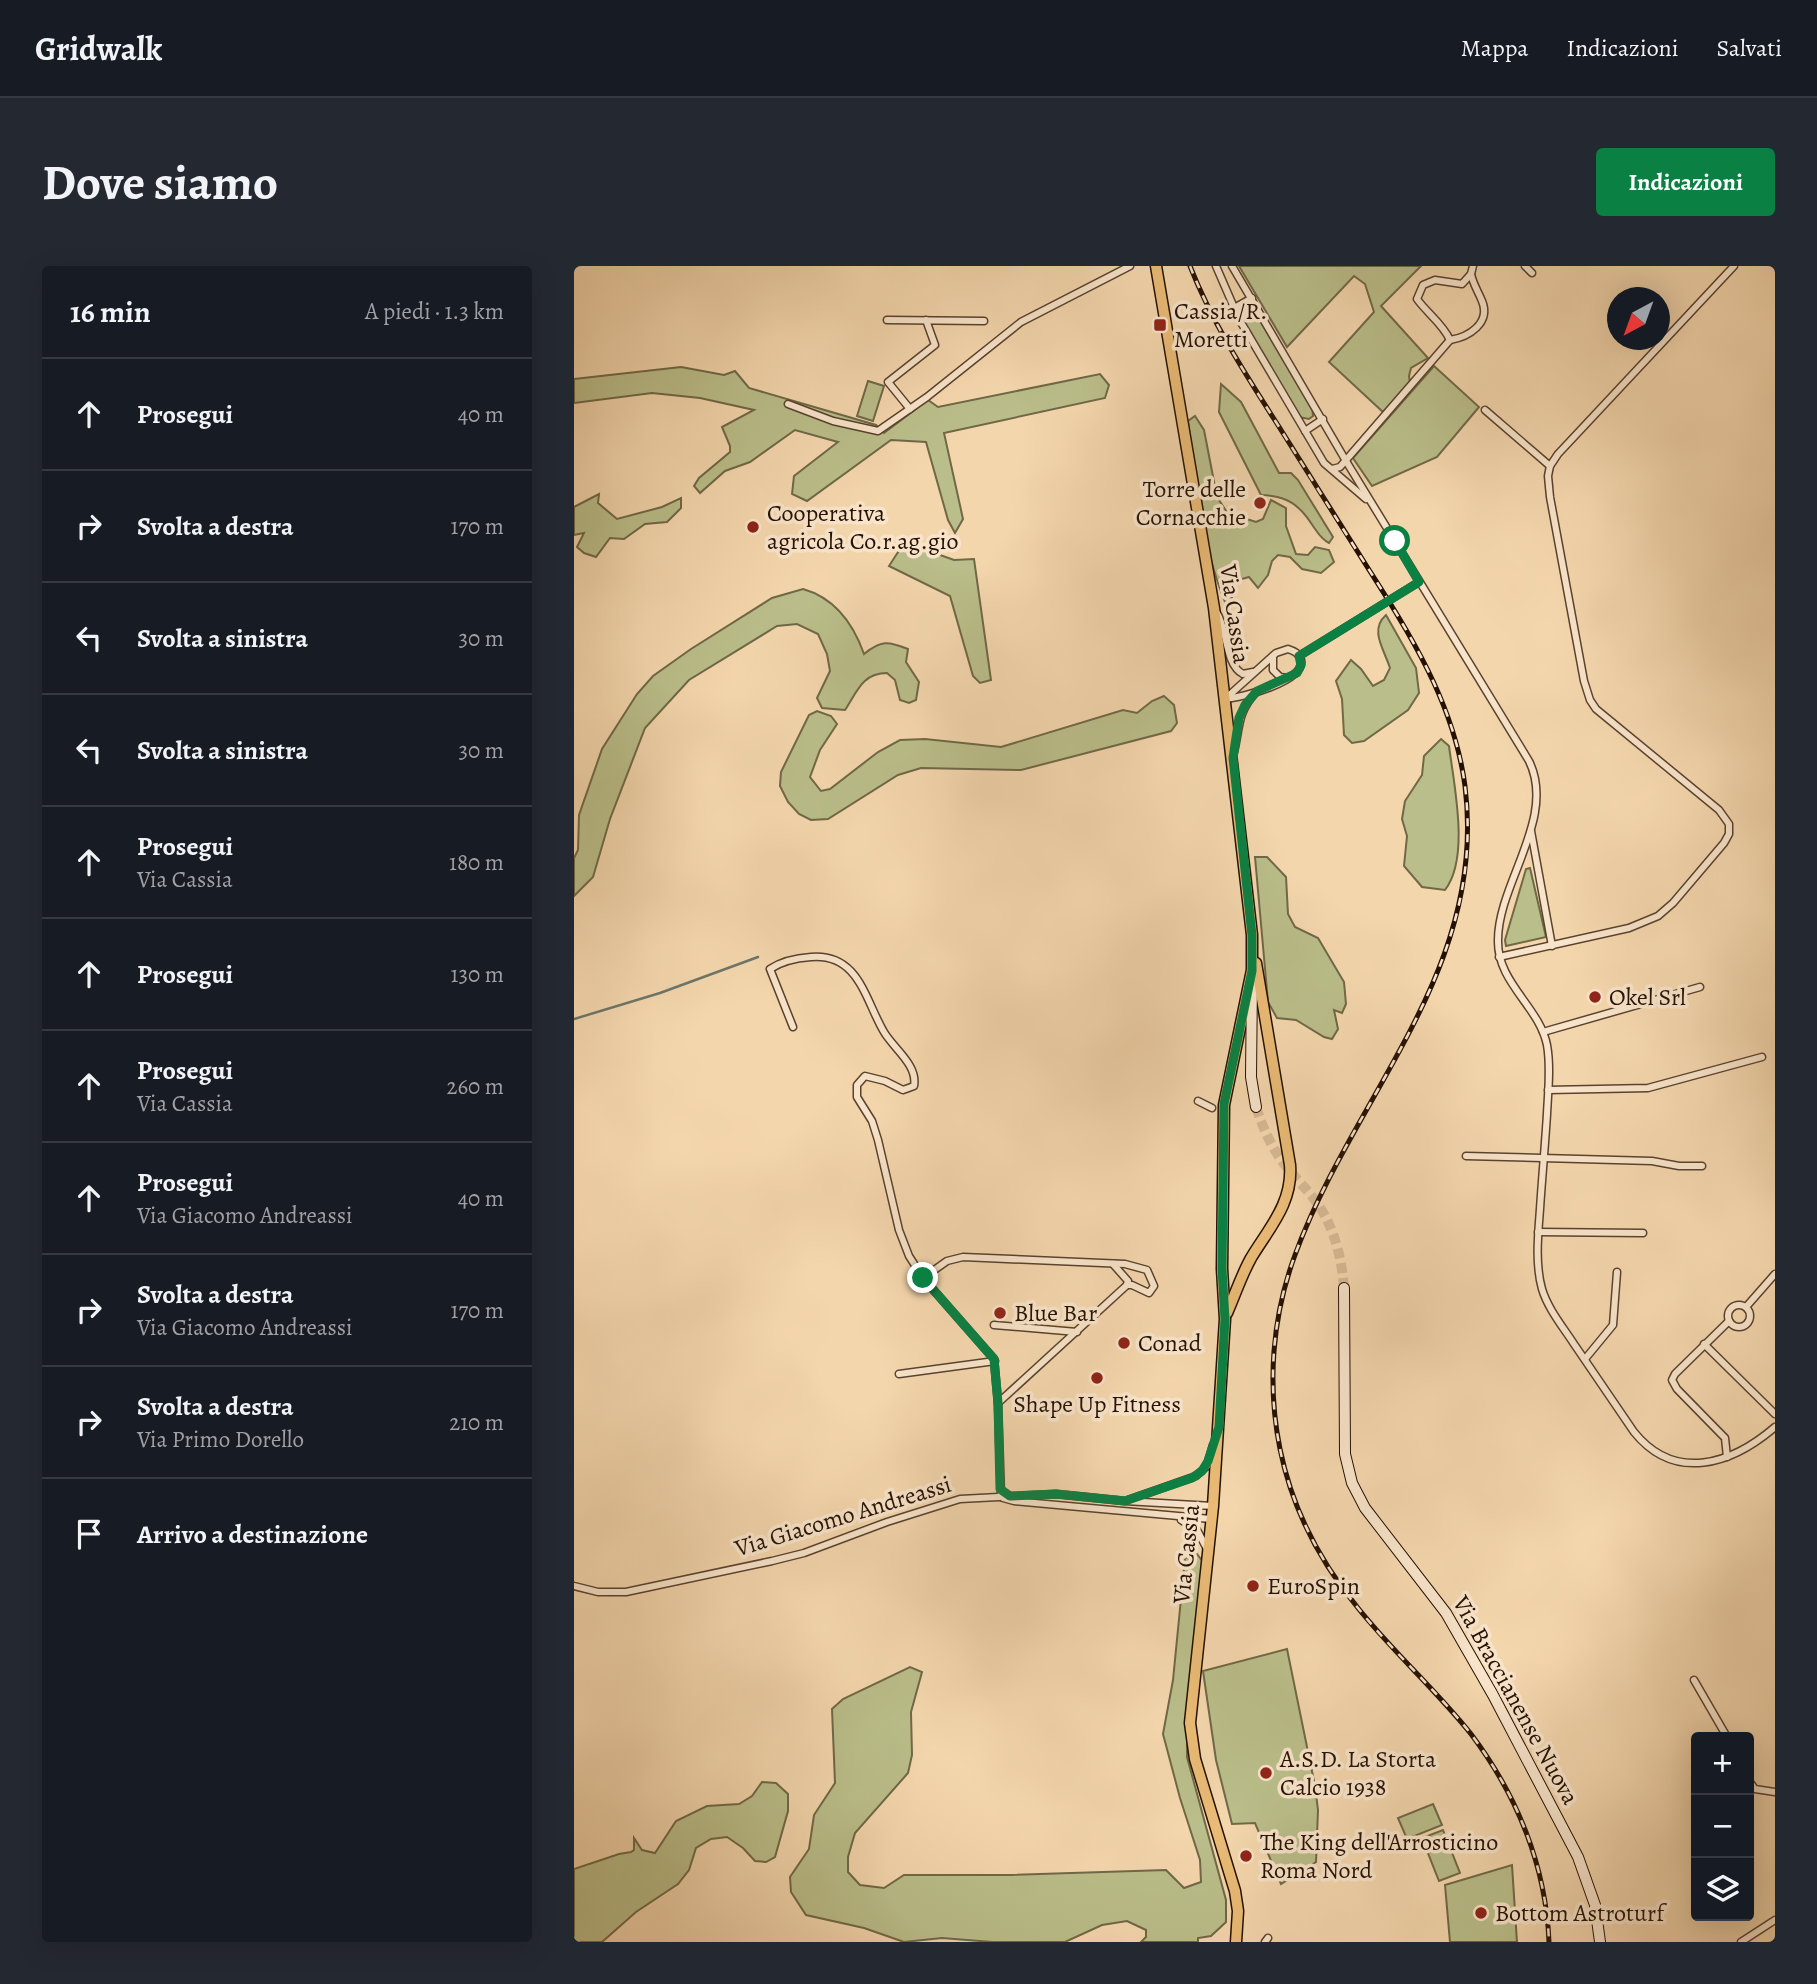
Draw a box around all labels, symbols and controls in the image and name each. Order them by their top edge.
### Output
text: Gridwalk [35,26,162,71]
text: Mappa [1461,32,1529,64]
text: Indicazioni [1567,32,1679,64]
text: Salvati [1717,32,1782,64]
button: Indicazioni [1596,148,1775,216]
text: Dove siamo [42,149,278,216]
north arrow [1607,287,1670,350]
text: 16 min [70,292,151,332]
place label: Cassia/R. Moretti [1174,295,1267,355]
text: A piedi · 1.3 km [365,296,504,327]
marker: Cassia/R. Moretti [1152,317,1168,333]
icon: ahead [70,395,108,433]
text: Prosegui [137,397,233,432]
text: 40 m [458,399,504,430]
place label: Torre delle Cornacchie [1136,473,1246,533]
marker: Torre delle Cornacchie [1252,495,1268,511]
place label: Cooperativa agricola Co.r.ag.gio [767,497,958,557]
icon: right [70,507,108,545]
text: Svolta a destra [137,509,294,544]
text: 170 m [451,511,504,542]
marker: Cooperativa agricola Co.r.ag.gio [745,519,761,535]
route start [1379,525,1410,556]
street label: Via Cassia [1212,561,1258,666]
icon: left [70,619,108,657]
text: Svolta a sinistra [137,621,308,656]
text: 30 m [458,623,504,654]
icon: left [70,731,108,769]
text: Svolta a sinistra [137,733,308,768]
text: 30 m [458,735,504,766]
text: Prosegui [137,829,233,864]
icon: ahead [70,843,108,881]
text: 180 m [449,847,504,878]
text: Via Cassia [137,864,233,895]
icon: ahead [70,955,108,993]
text: Prosegui [137,957,233,992]
text: 130 m [451,959,504,990]
place label: Okel Srl [1609,981,1686,1013]
marker: Okel Srl [1587,989,1603,1005]
text: Prosegui [137,1053,233,1088]
icon: ahead [70,1067,108,1105]
text: 260 m [446,1071,504,1102]
text: Via Cassia [137,1088,233,1119]
text: Prosegui [137,1165,233,1200]
icon: ahead [70,1179,108,1217]
text: 40 m [458,1183,504,1214]
text: Via Giacomo Andreassi [137,1200,352,1231]
route end [907,1262,938,1293]
text: Svolta a destra [137,1277,294,1312]
icon: right [70,1291,108,1329]
text: 170 m [451,1295,504,1326]
place label: Blue Bar [1014,1297,1097,1329]
marker: Blue Bar [992,1305,1008,1321]
text: Via Giacomo Andreassi [137,1312,352,1343]
place label: Conad [1138,1327,1202,1359]
marker: Conad [1116,1335,1132,1351]
marker: Shape Up Fitness [1089,1370,1105,1386]
place label: Shape Up Fitness [1013,1388,1181,1420]
text: Svolta a destra [137,1389,294,1424]
icon: right [70,1403,108,1441]
text: 210 m [449,1407,504,1438]
text: Via Primo Dorello [137,1424,304,1455]
street label: Via Giacomo Andreassi [730,1468,955,1564]
street label: Via Cassia [1165,1502,1207,1606]
icon: arrive [70,1515,108,1553]
text: Arrivo a destinazione [137,1517,368,1552]
place label: EuroSpin [1267,1570,1360,1602]
marker: EuroSpin [1245,1578,1261,1594]
street label: Via Braccianense Nuova [1445,1589,1587,1811]
map controls [1691,1732,1754,1921]
button: + [1691,1732,1754,1795]
place label: A.S.D. La Storta Calcio 1938 [1279,1743,1437,1803]
marker: A.S.D. La Storta Calcio 1938 [1258,1765,1274,1781]
button: − [1691,1795,1754,1858]
place label: The King dell'Arrosticino Roma Nord [1260,1826,1498,1886]
marker: The King dell'Arrosticino Roma Nord [1238,1848,1254,1864]
button: layers [1691,1858,1754,1921]
place label: Bottom Astroturf [1495,1897,1667,1929]
marker: Bottom Astroturf [1473,1905,1489,1921]

